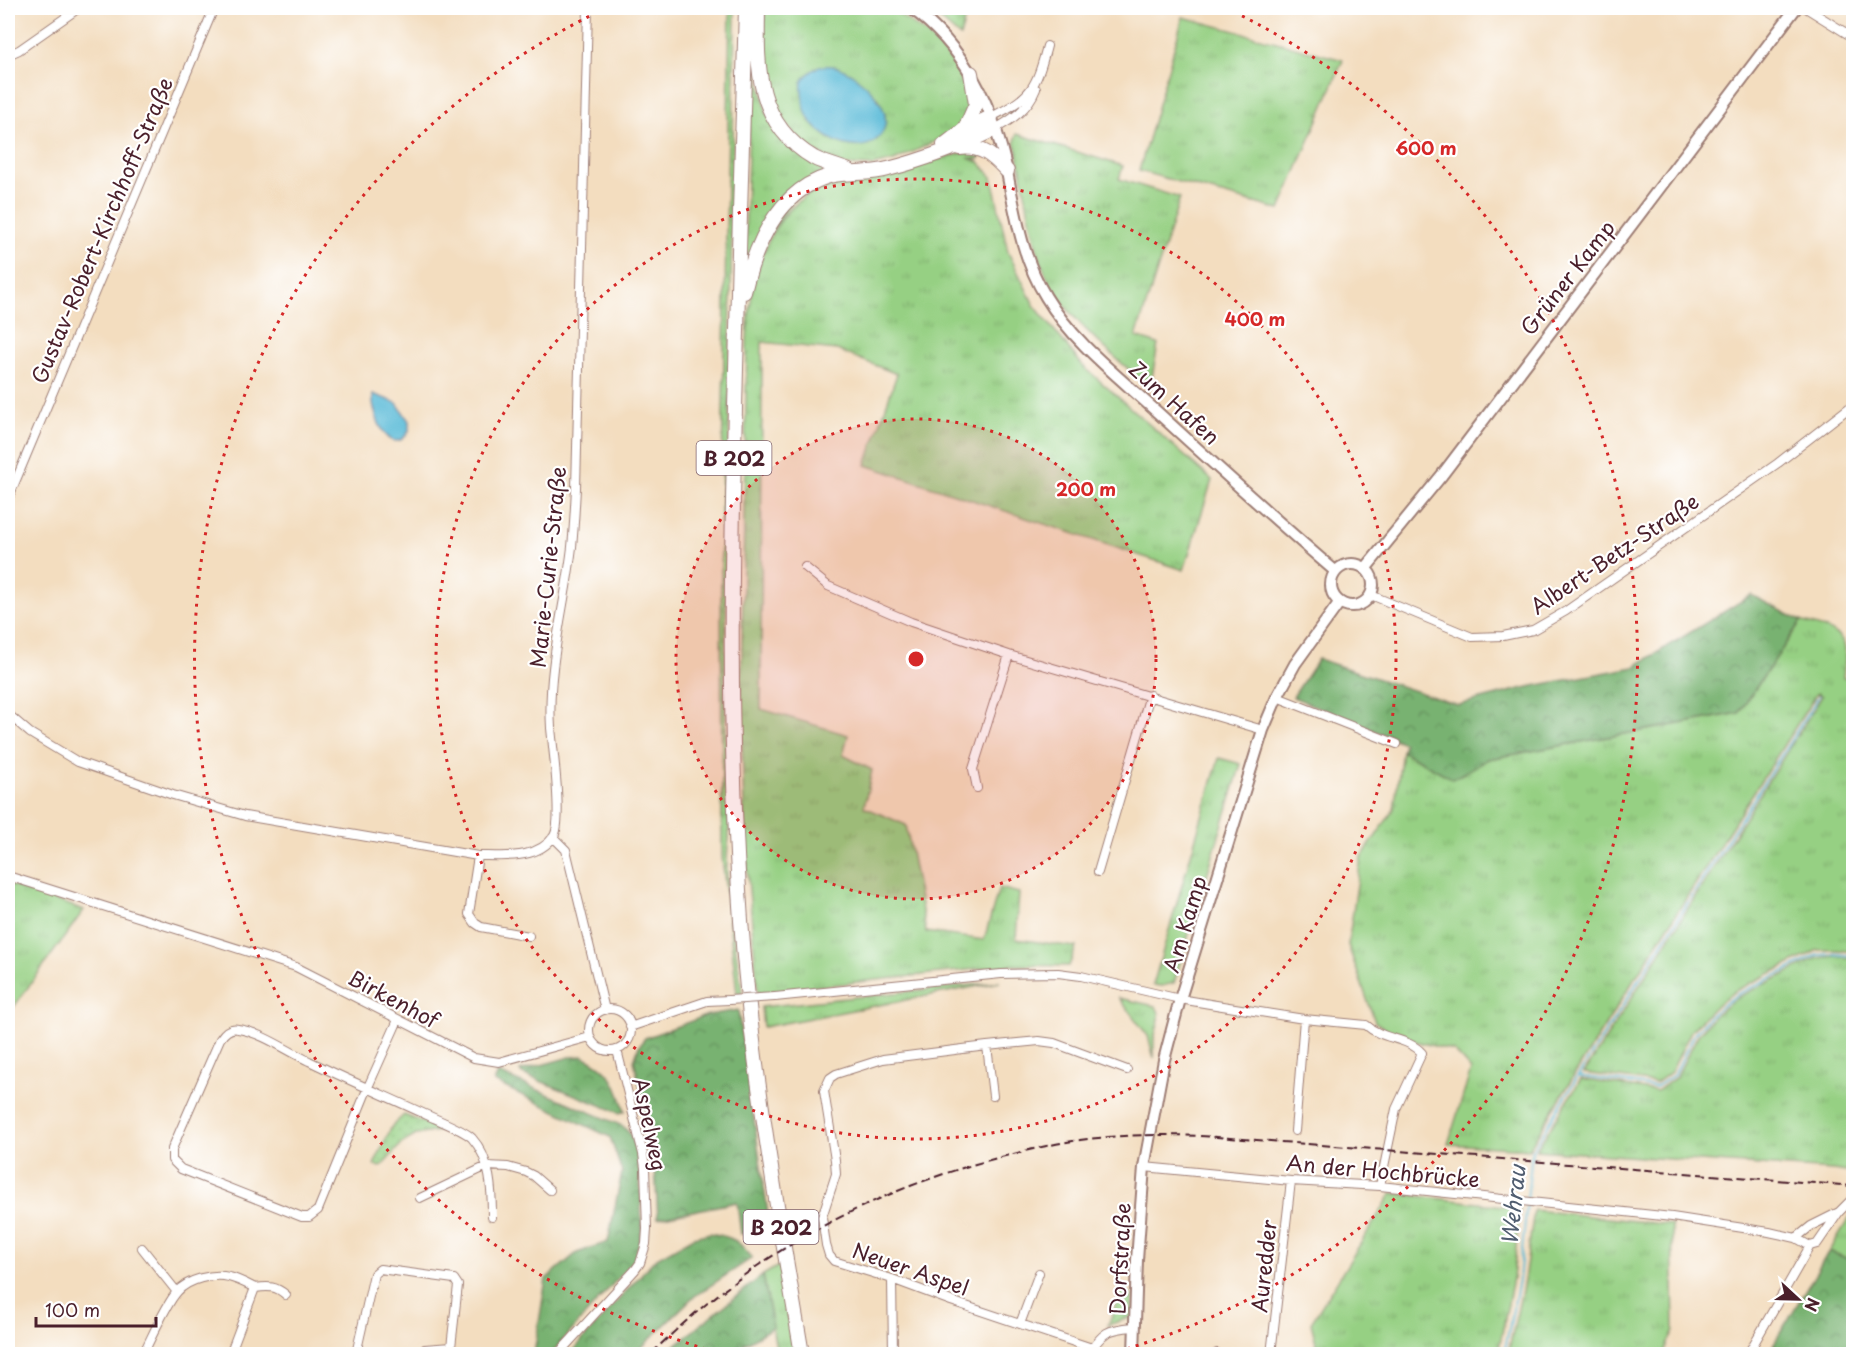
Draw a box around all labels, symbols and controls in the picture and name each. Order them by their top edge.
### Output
street label: Gustav-Robert-Kirchhoff-Straße [22,72,180,388]
text: 600 m [1395,134,1457,161]
street label: Grüner Kamp [1512,213,1622,341]
text: 400 m [1225,305,1285,332]
street label: Zum Hafen [1122,352,1228,452]
road number: B 202 [696,441,771,475]
street label: Marie-Curie-Straße [521,465,573,669]
text: 200 m [1056,475,1116,502]
street label: Albert-Betz-Straße [1523,485,1705,621]
centre of rings [906,649,926,669]
street label: Am Kamp [1154,872,1214,976]
street label: Birkenhof [343,961,447,1036]
street label: Aspelweg [625,1074,677,1174]
street label: An der Hochbrücke [1285,1146,1481,1194]
water label: Wehrau [1491,1161,1533,1247]
street label: Dorfstraße [1100,1202,1138,1316]
road number: B 202 [744,1210,818,1244]
street label: Auredder [1242,1218,1284,1314]
street label: Neuer Aspel [848,1233,974,1303]
north arrow [1768,1269,1828,1329]
scale bar [36,1290,156,1328]
text: N [1799,1295,1826,1315]
text: 100 m [45,1296,100,1323]

